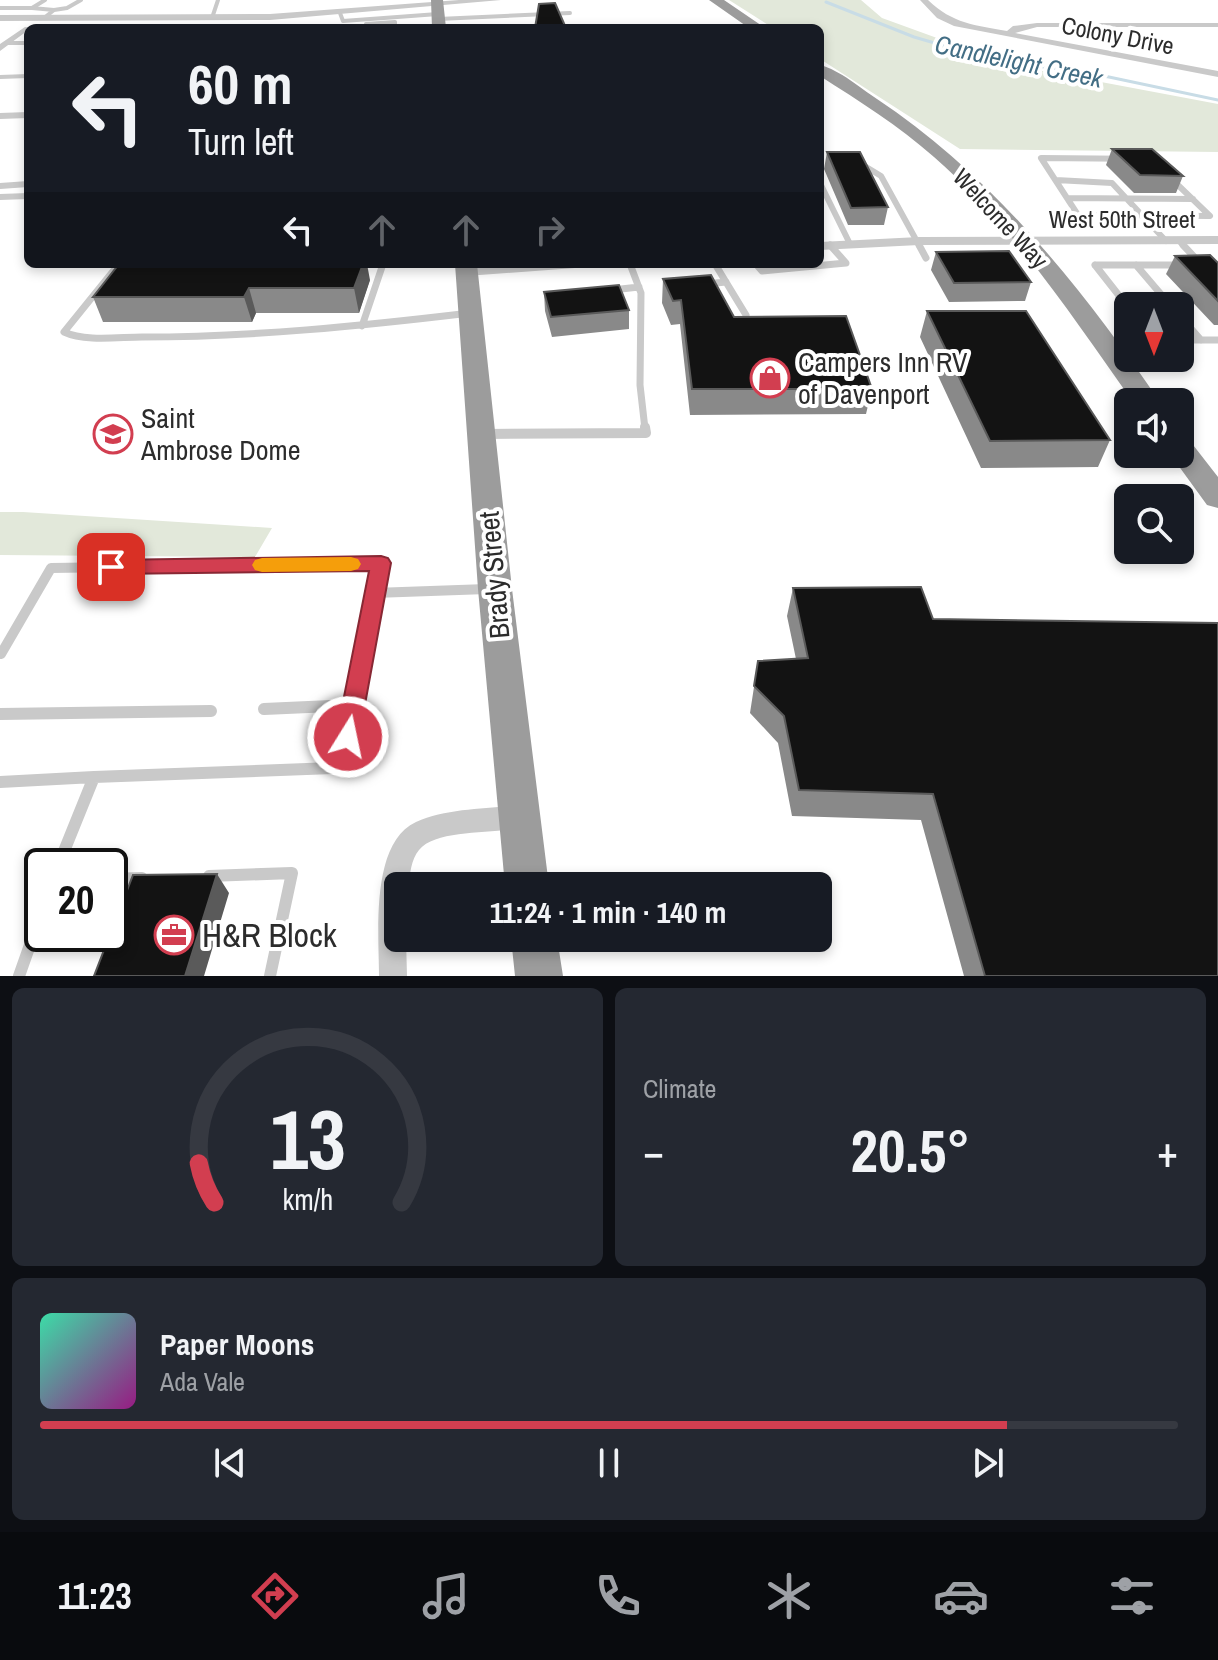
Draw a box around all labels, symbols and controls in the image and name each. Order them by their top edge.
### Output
street label: Colony Drive [1059,8,1177,62]
water label: Candlelight Creek [932,26,1107,96]
text: 60 m [188,46,293,121]
icon: left [56,56,160,160]
text: Turn left [188,118,294,166]
street label: Welcome Way [946,161,1056,275]
street label: West 50th Street [1049,203,1196,235]
icon: left [276,208,320,252]
icon: ahead [360,208,404,252]
icon: ahead [444,208,488,252]
icon: right [528,208,572,252]
north arrow [1114,292,1194,372]
map controls [1114,292,1194,564]
place label: Campers Inn RV of Davenport [798,343,968,413]
shop icon: Campers Inn RV of Davenport [749,357,791,399]
button: sound [1114,388,1194,468]
place label: Saint Ambrose Dome [140,399,301,469]
school or university icon: Saint Ambrose Dome [92,413,134,455]
button: search [1114,484,1194,564]
street label: Brady Street [470,510,518,640]
pin [77,533,145,601]
icon: arrive [89,545,133,589]
position arrow [306,695,390,779]
speed limit sign: 20 [24,848,128,952]
text: 11:24 · 1 min · 140 m [490,892,726,932]
place label: H&R Block [202,912,337,958]
office icon: H&R Block [153,914,195,956]
text: Climate [643,1071,716,1106]
text: 13 [270,1083,345,1195]
text: 20.5° [851,1110,970,1191]
text: − [643,1121,664,1181]
text: + [1157,1121,1178,1181]
text: km/h [282,1180,333,1219]
text: Paper Moons [160,1324,314,1364]
text: Ada Vale [160,1364,245,1399]
icon: previous [208,1441,252,1485]
icon: pause [587,1441,631,1485]
icon: next [966,1441,1010,1485]
icon: directions [247,1568,303,1624]
icon: music [418,1568,474,1624]
icon: phone [590,1568,646,1624]
icon: climate [761,1568,817,1624]
icon: car [933,1568,989,1624]
icon: filters [1104,1568,1160,1624]
text: 11:23 [58,1572,132,1620]

